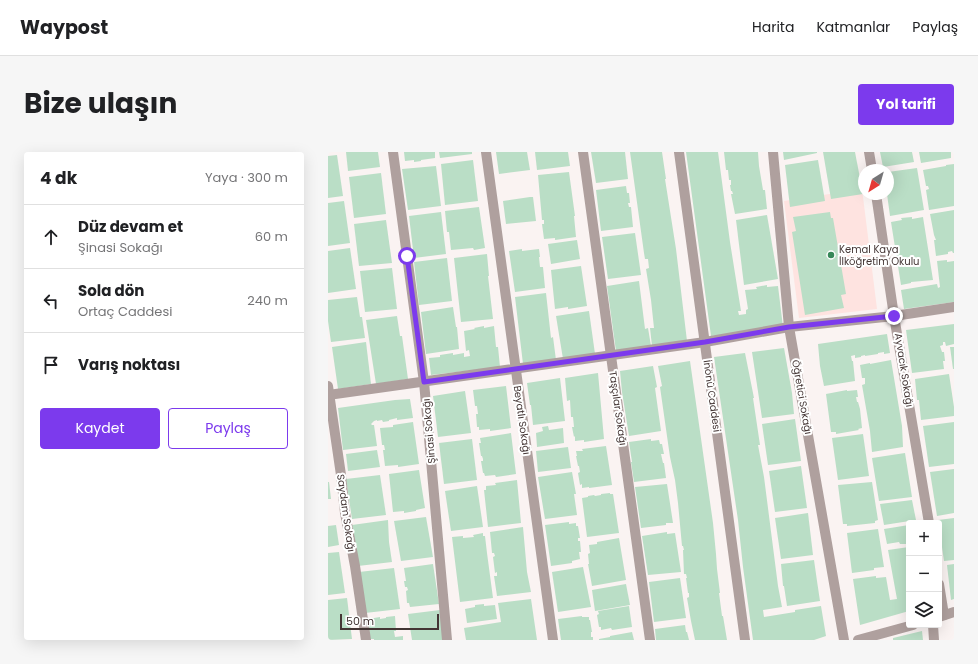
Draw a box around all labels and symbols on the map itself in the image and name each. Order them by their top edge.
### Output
north arrow [858,164,894,200]
place label: Kemal Kaya İlköğretim Okulu [839,242,920,269]
route start [398,247,416,265]
marker: Kemal Kaya İlköğretim Okulu [826,250,836,260]
route end [885,307,903,325]
street label: Ayvacık Sokağı [891,332,917,408]
street label: İnönü Caddesi [700,359,724,433]
street label: Öğretici Sokağı [788,359,816,435]
street label: Taşçılar Sokağı [605,370,631,446]
street label: Beyatlı Sokağı [510,385,534,455]
street label: Şinasi Sokağı [419,398,439,464]
street label: Saydam Sokağı [333,473,359,553]
scale bar [340,612,439,631]

